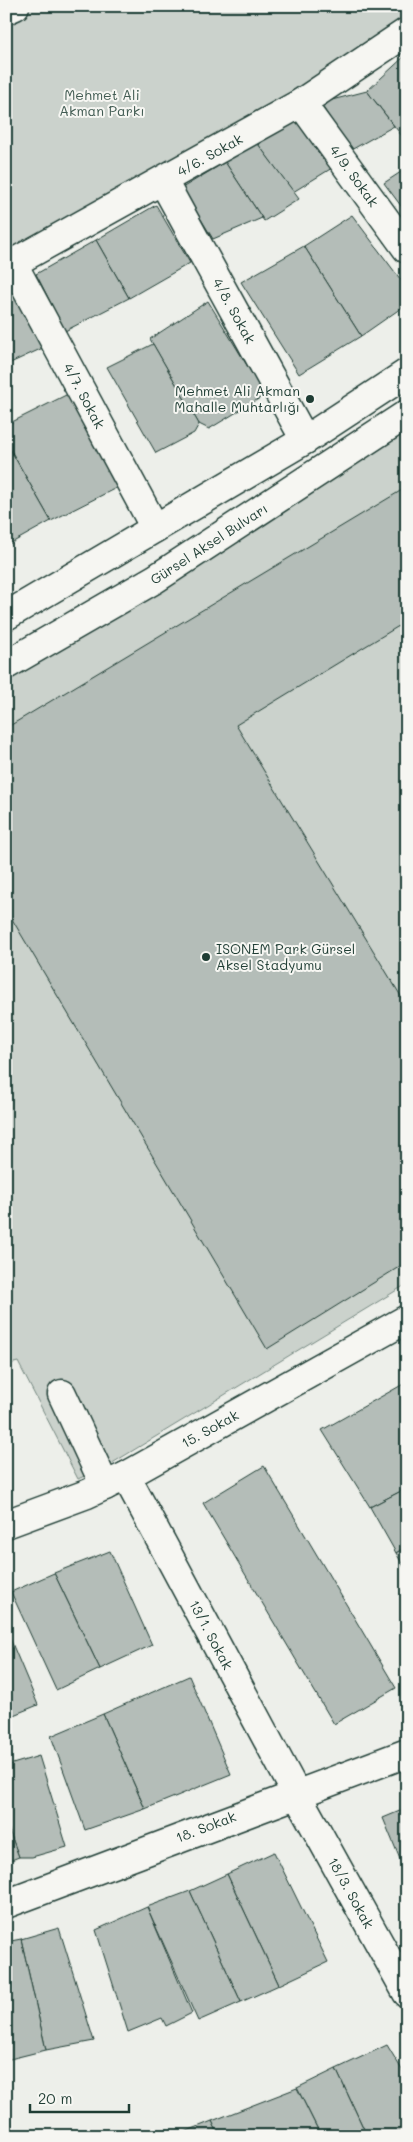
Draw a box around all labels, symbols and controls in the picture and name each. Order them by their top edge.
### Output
park label: Mehmet Ali Akman Parkı [59,85,145,120]
street label: 4/6. Sokak [173,129,246,180]
street label: 4/9. Sokak [325,141,383,211]
street label: 4/8. Sokak [209,274,260,347]
street label: 4/7. Sokak [59,360,110,432]
place label: Mehmet Ali Akman Mahalle Muhtarlığı [174,381,300,416]
marker: Mehmet Ali Akman Mahalle Muhtarlığı [304,393,316,405]
street label: Gürsel Aksel Bulvarı [146,498,271,589]
place label: ISONEM Park Gürsel Aksel Stadyumu [216,939,355,974]
marker: ISONEM Park Gürsel Aksel Stadyumu [200,951,212,963]
street label: 15. Sokak [178,1405,242,1452]
street label: 13/1. Sokak [185,1597,238,1673]
street label: 18. Sokak [173,1806,239,1847]
street label: 18/3. Sokak [324,1854,379,1932]
scale bar [30,2082,129,2114]
text: 20 m [38,2088,72,2108]

